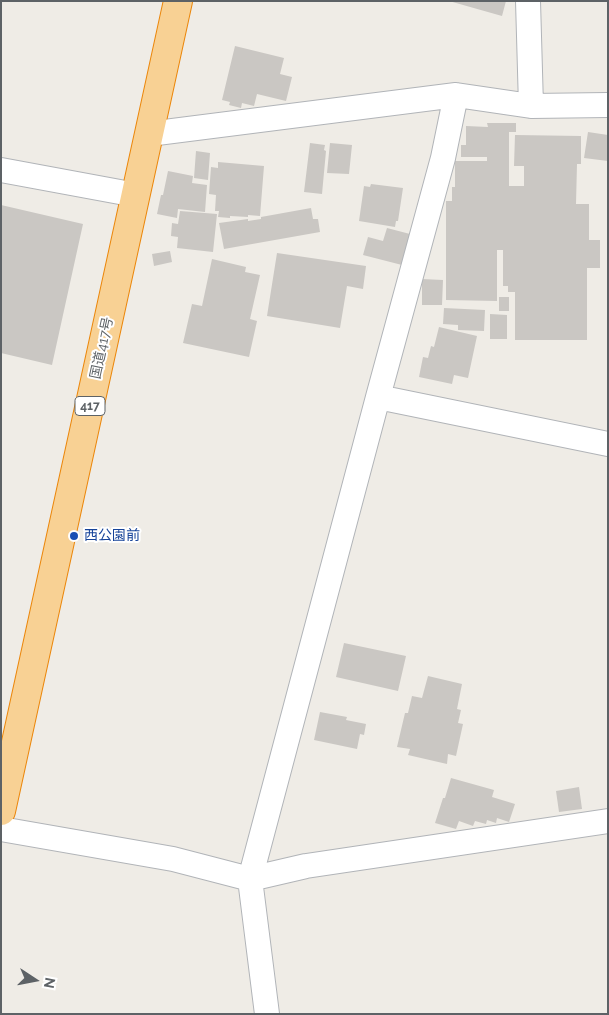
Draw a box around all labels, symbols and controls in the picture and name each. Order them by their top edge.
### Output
street label: 国道417号 [87,315,117,381]
road number: 417 [75,396,105,416]
place label: 西公園前 [84,528,140,544]
marker: 西公園前 [68,530,80,542]
north arrow [10,955,60,1005]
text: N [41,976,59,990]

